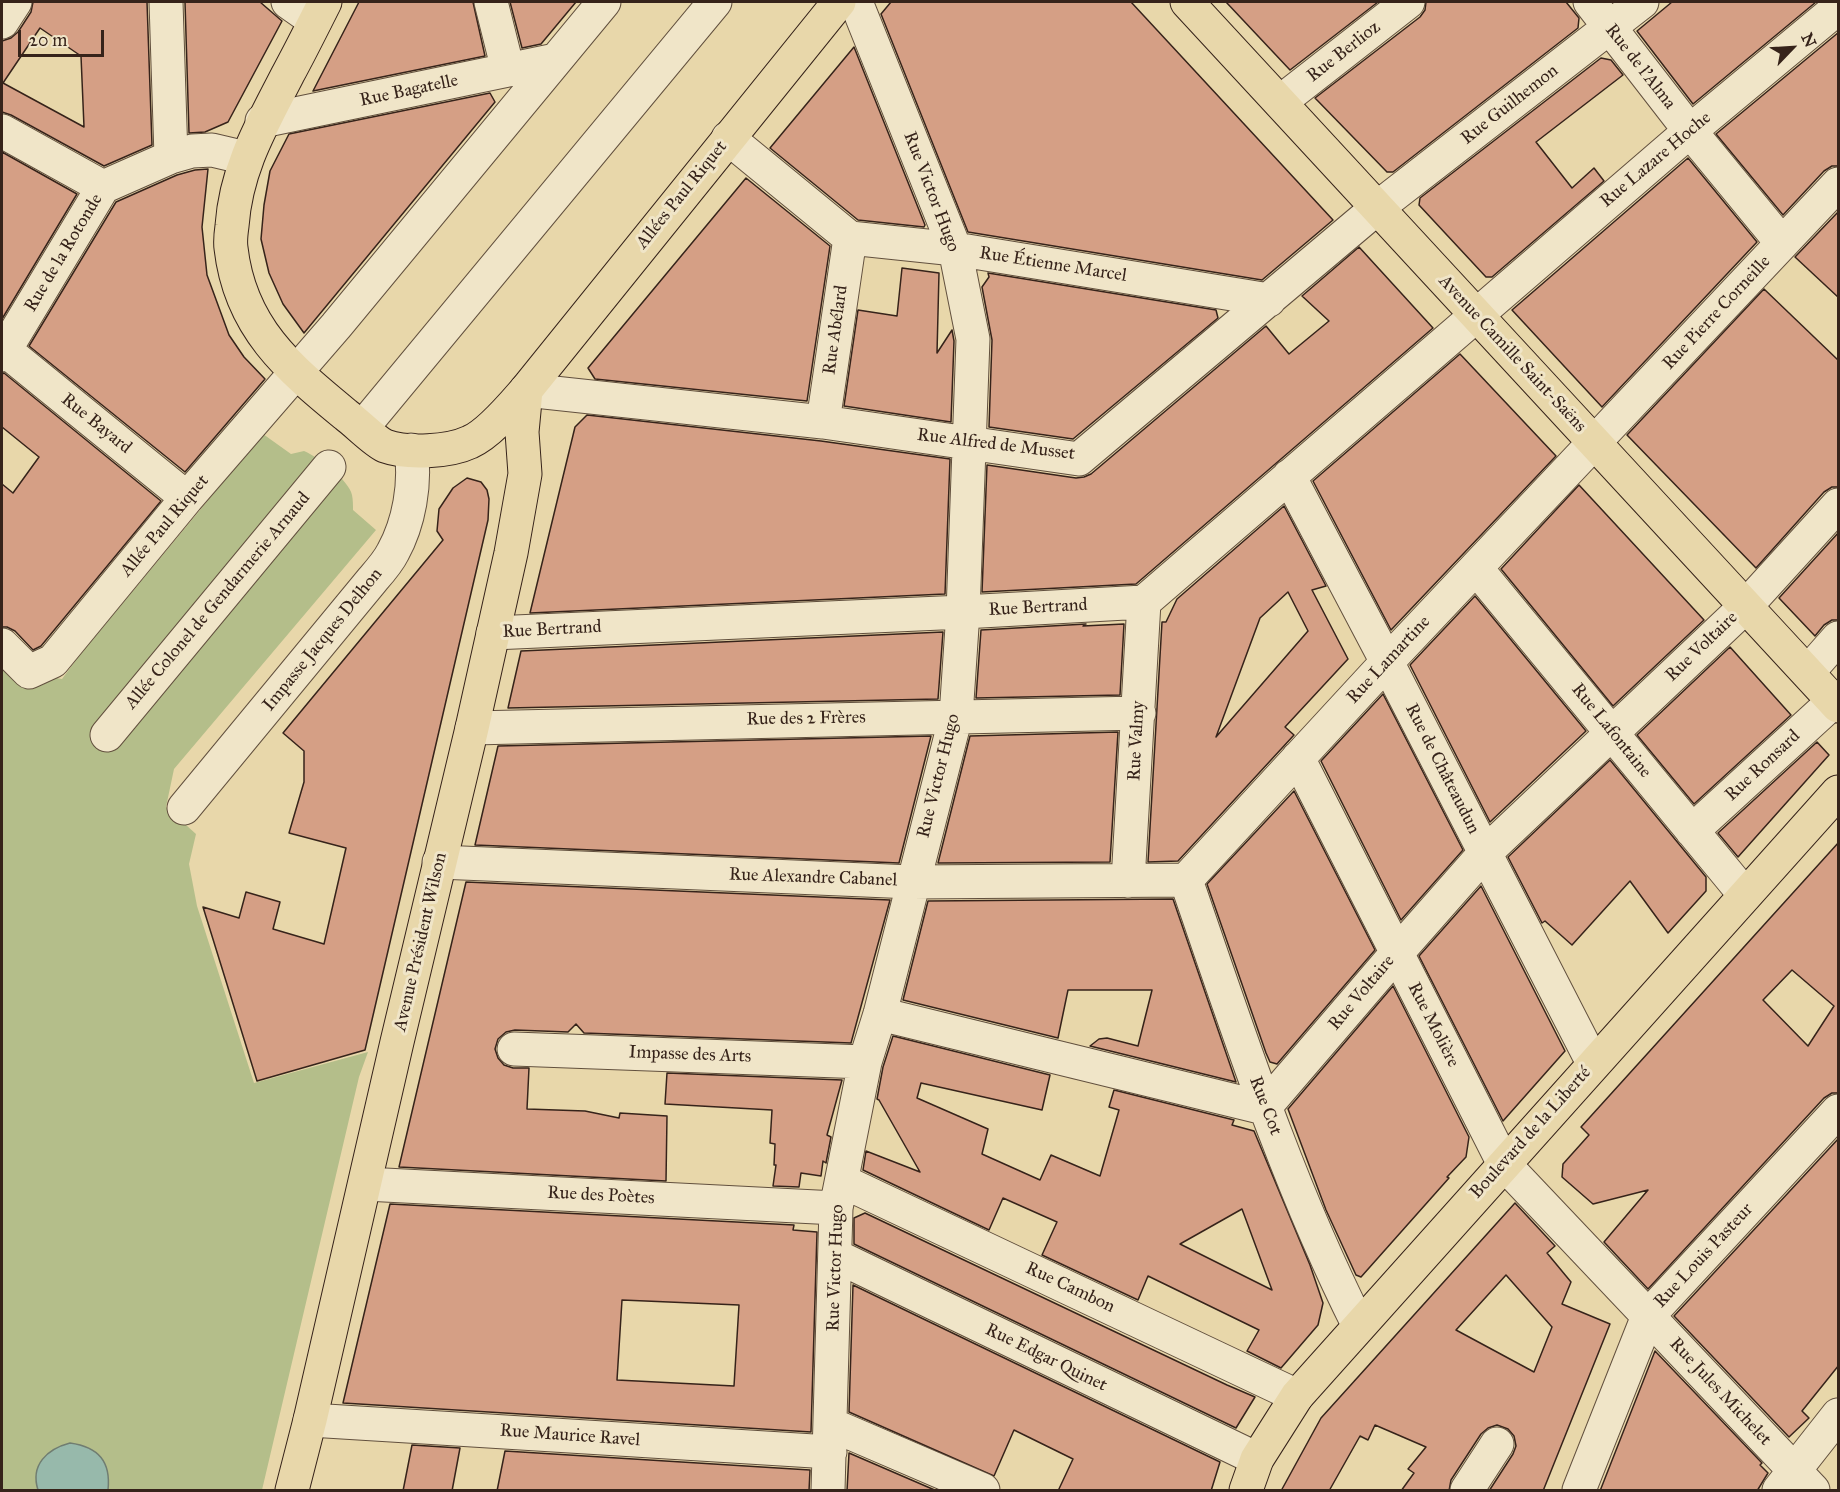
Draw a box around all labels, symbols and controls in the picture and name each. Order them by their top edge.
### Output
street label: Rue Berlioz [1303,17,1385,87]
scale bar [21,18,106,56]
north arrow [1762,18,1822,78]
street label: Rue de l'Alma [1600,20,1680,114]
text: 20 m [29,29,67,51]
text: N [1797,30,1820,50]
street label: Rue Guilhemon [1457,60,1563,150]
street label: Rue Bagatelle [358,70,460,112]
street label: Rue Lazare Hoche [1596,107,1716,213]
street label: Rue Victor Hugo [898,129,964,255]
street label: Allées Paul Riquet [632,137,732,253]
street label: Rue de la Rotonde [20,190,108,316]
street label: Rue Étienne Marcel [978,243,1128,287]
street label: Rue Pierre Corneille [1658,251,1776,375]
street label: Avenue Camille Saint-Saëns [1434,271,1590,437]
street label: Rue Abélard [819,284,853,376]
street label: Rue Bayard [56,389,136,459]
street label: Rue Alfred de Musset [916,425,1076,465]
street label: Allée Paul Riquet [116,471,214,581]
street label: Allée Colonel de Gendarmerie Arnaud [121,488,315,714]
street label: Impasse Jacques Delhon [259,564,387,716]
street label: Rue Bertrand [988,595,1088,621]
street label: Rue Voltaire [1662,607,1742,687]
street label: Rue Lamartine [1343,612,1435,708]
street label: Rue Bertrand [502,617,602,643]
street label: Rue Lafontaine [1566,679,1656,783]
street label: Rue Valmy [1124,700,1150,782]
street label: Rue de Châteaudun [1400,700,1484,838]
street label: Rue des 2 Frères [746,707,866,731]
street label: Rue Victor Hugo [913,712,965,840]
street label: Rue Ronsard [1721,726,1805,806]
street label: Avenue Président Wilson [390,851,452,1033]
street label: Rue Alexandre Cabanel [728,864,898,892]
street label: Rue Voltaire [1324,951,1400,1035]
street label: Rue Molière [1402,979,1464,1071]
street label: Impasse des Arts [628,1042,752,1068]
street label: Boulevard de la Liberté [1466,1062,1596,1204]
street label: Rue Cot [1244,1074,1286,1138]
street label: Rue des Poètes [547,1182,655,1210]
street label: Rue Louis Pasteur [1650,1199,1758,1313]
street label: Rue Victor Hugo [823,1204,849,1332]
street label: Rue Cambon [1022,1258,1118,1318]
street label: Rue Edgar Quinet [982,1319,1110,1397]
street label: Rue Jules Michelet [1664,1334,1776,1450]
street label: Rue Maurice Ravel [499,1420,641,1452]

